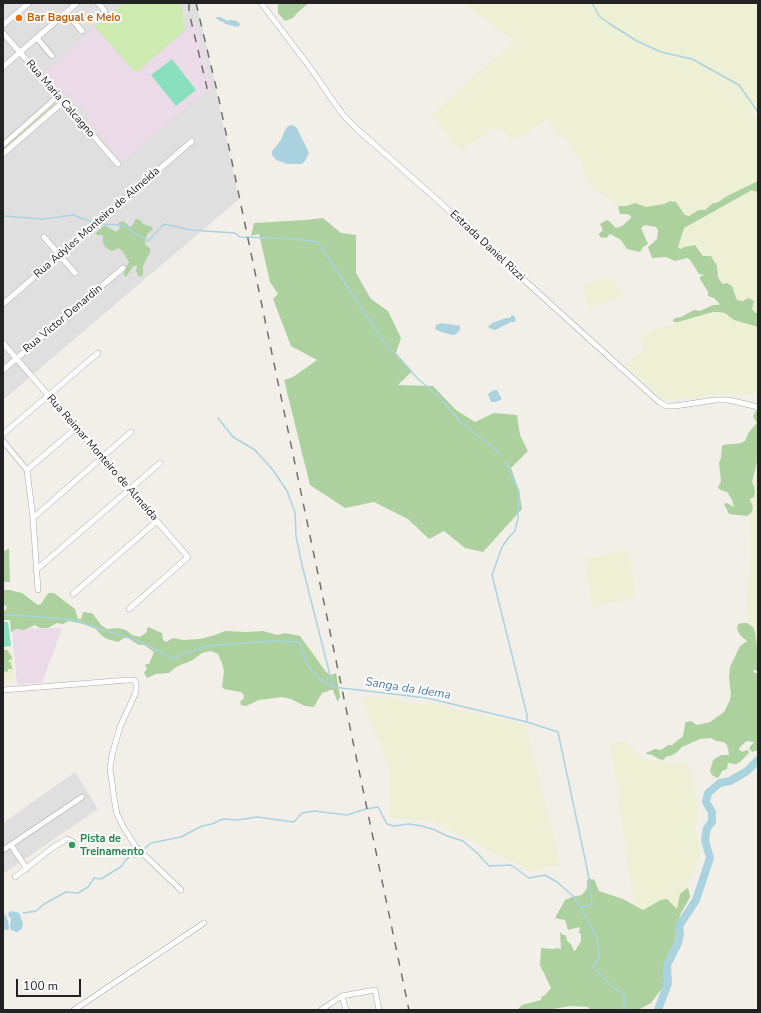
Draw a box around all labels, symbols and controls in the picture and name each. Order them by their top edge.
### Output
place label: Bar Bagual e Meio [27,11,121,25]
marker: Bar Bagual e Meio [14,13,24,23]
street label: Rua Maria Calcagno [23,57,97,141]
street label: Rua Adyles Monteiro de Almeida [31,165,163,281]
street label: Estrada Daniel Rizzi [447,208,527,284]
street label: Rua Victor Denardin [21,282,105,356]
street label: Rua Reimar Monteiro de Almeida [44,392,160,524]
water label: Sanga da Idema [364,675,452,703]
place label: Pista de Treinamento [80,832,144,858]
marker: Pista de Treinamento [67,840,77,850]
scale bar [18,971,83,997]
text: 100 m [23,978,58,994]

